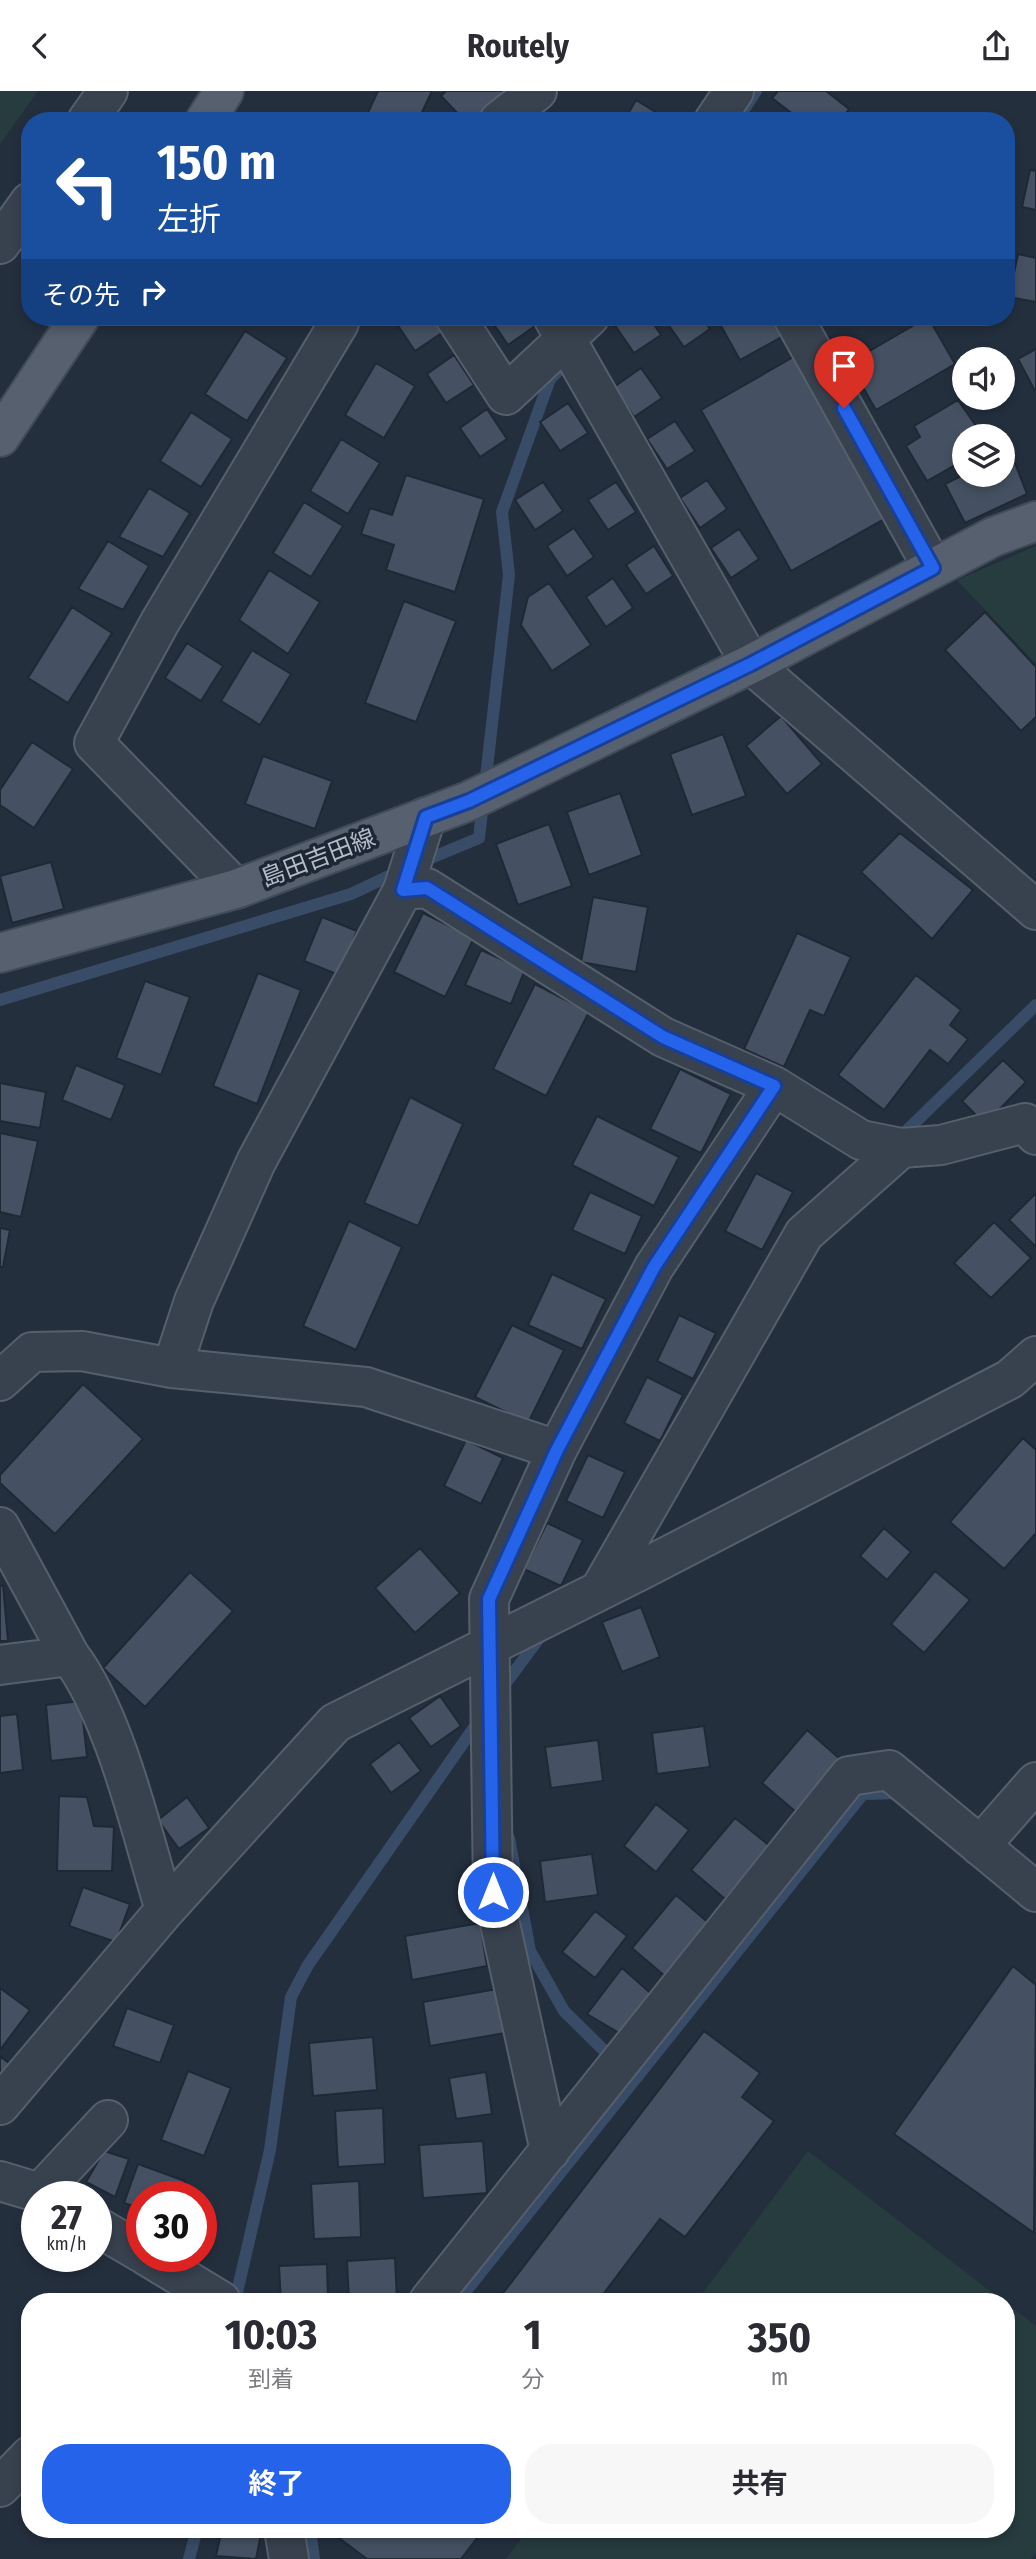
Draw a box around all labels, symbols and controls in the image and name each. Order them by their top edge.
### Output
icon: back [21,27,59,65]
text: Routely [467,27,569,65]
icon: share [977,27,1015,65]
text: 150 m [157,133,276,192]
icon: left [42,140,133,231]
text: 左折 [157,200,221,238]
icon: right [134,273,172,311]
text: その先 [42,280,120,311]
pin [814,336,874,408]
icon: arrive [825,347,863,385]
map controls [952,347,1015,487]
button: sound [952,347,1015,410]
button: layers [952,424,1015,487]
street label: 島田吉田線 [257,823,379,893]
position arrow [456,1855,530,1929]
speed limit sign: 30 [126,2181,217,2272]
text: 27 [51,2196,82,2238]
text: km/h [46,2233,87,2255]
text: 10:03 [225,2310,317,2360]
text: 1 [524,2310,542,2360]
text: 350 [748,2313,811,2363]
text: m [771,2363,788,2391]
text: 到着 [248,2365,294,2393]
text: 分 [521,2365,544,2393]
button: 終了 [42,2444,511,2524]
button: 共有 [525,2444,994,2524]

